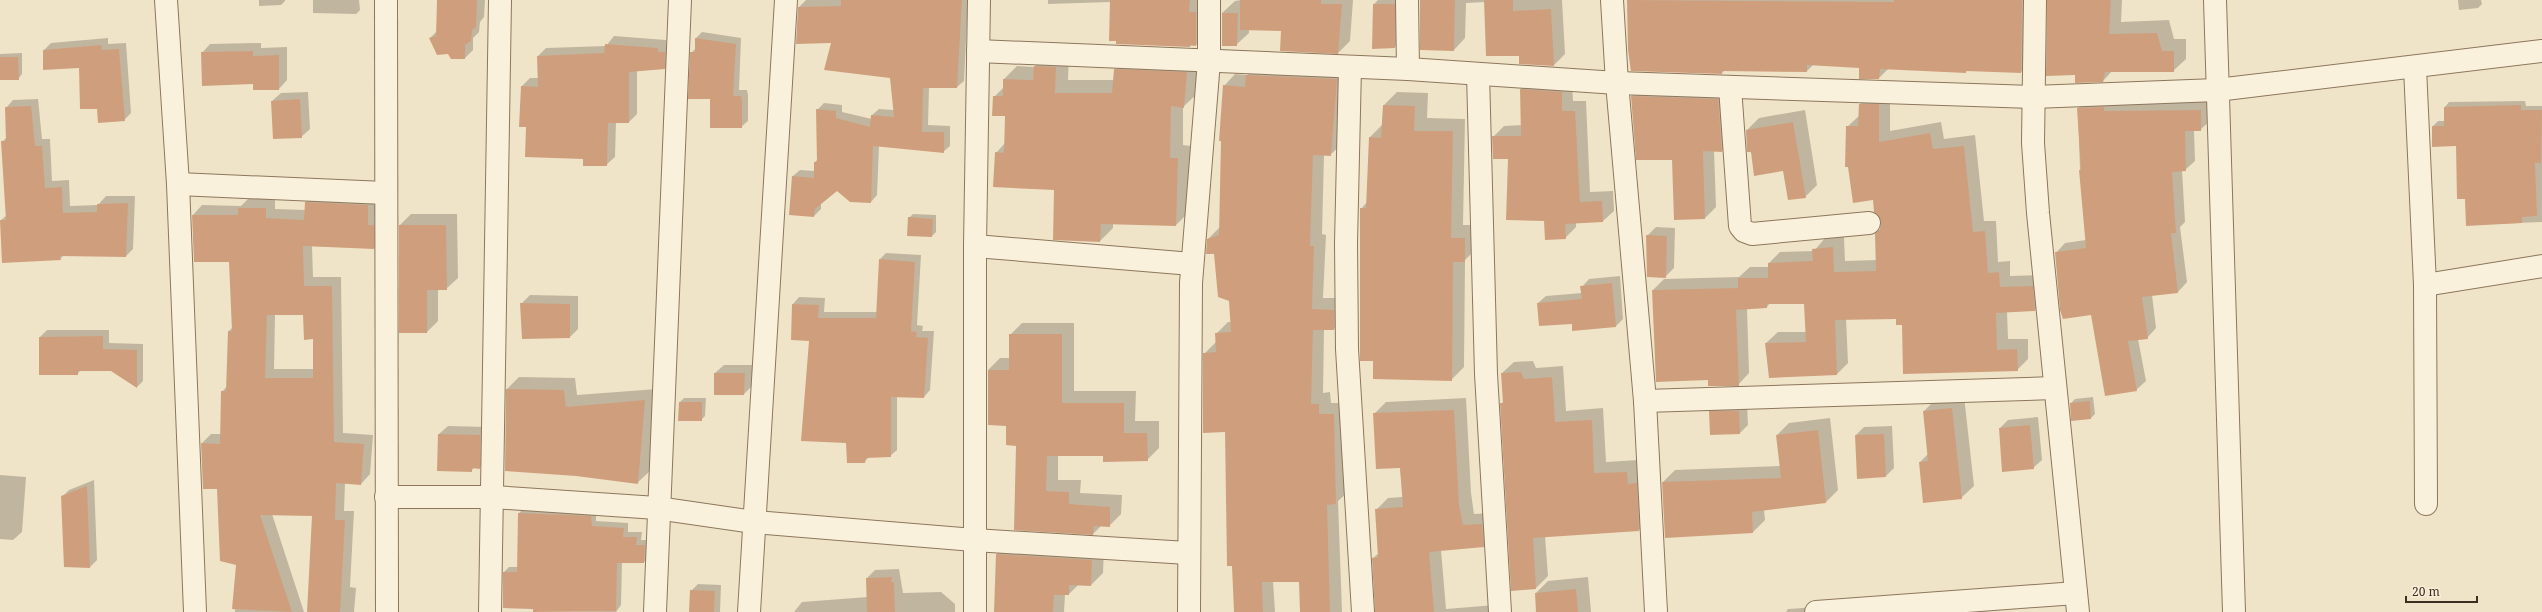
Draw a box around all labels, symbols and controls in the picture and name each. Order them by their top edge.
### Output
scale bar [2406,578,2477,604]
text: 20 m [2412,583,2440,600]

